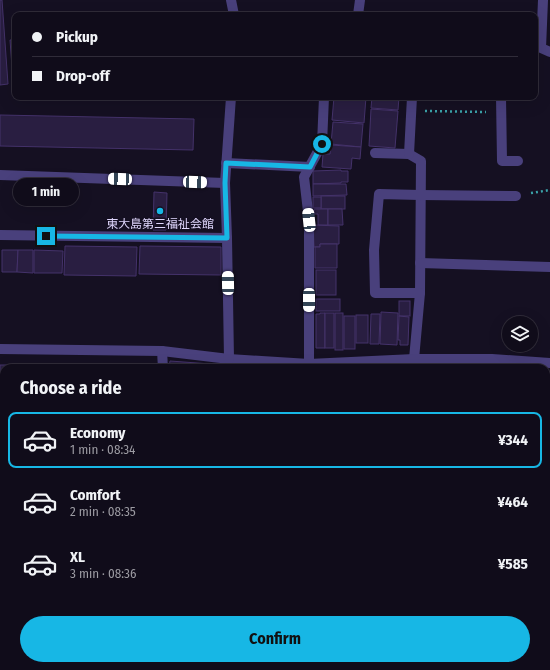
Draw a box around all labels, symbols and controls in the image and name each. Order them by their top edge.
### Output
text: Pickup [56,28,98,46]
text: Drop-off [56,67,110,85]
route start [313,135,331,153]
car [108,173,132,185]
car [183,176,207,188]
callout: 1 min [13,178,79,206]
text: 1 min [32,184,60,199]
marker: 東大島第三福祉会館 [155,206,165,216]
car [302,207,316,233]
place label: 東大島第三福祉会館 [106,217,214,231]
route end [37,227,55,245]
car [222,271,234,295]
car [303,288,315,312]
map controls [502,316,538,352]
button: layers [502,316,538,352]
text: Choose a ride [20,377,122,399]
icon: car [22,422,58,458]
text: Economy [70,424,125,442]
text: ¥344 [498,431,528,449]
text: 1 min · 08:34 [70,442,135,457]
icon: car [22,484,58,520]
text: Comfort [70,486,121,504]
text: ¥464 [497,493,528,511]
text: 2 min · 08:35 [70,504,136,519]
icon: car [22,546,58,582]
text: XL [70,548,85,566]
text: ¥585 [498,555,528,573]
text: 3 min · 08:36 [70,566,136,581]
button: Confirm [20,616,530,662]

